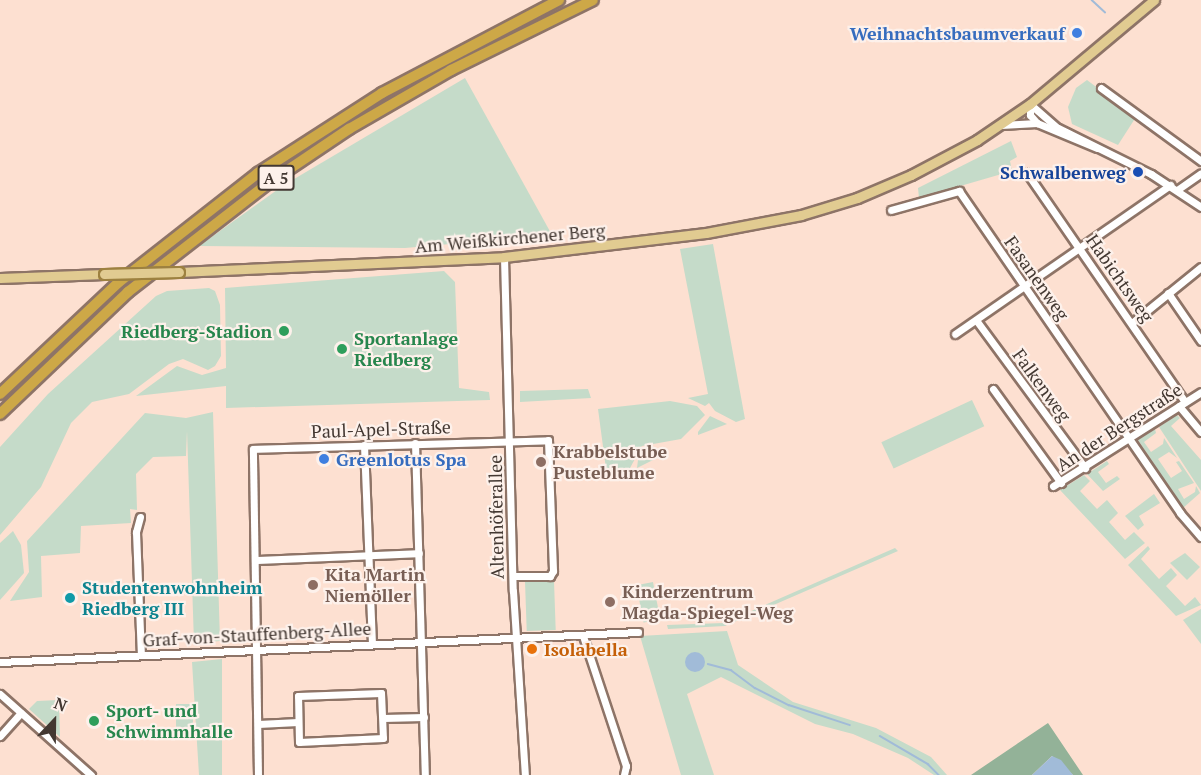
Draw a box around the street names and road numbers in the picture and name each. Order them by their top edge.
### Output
road number: A 5 [256,165,296,191]
street label: Am Weißkirchener Berg [414,219,606,257]
street label: Habichtsweg [1082,230,1158,326]
street label: Fasanenweg [1000,232,1074,324]
street label: Falkenweg [1008,344,1076,426]
street label: An der Bergstraße [1052,378,1186,476]
street label: Paul-Apel-Straße [311,416,451,442]
street label: Altenhöferallee [484,455,508,579]
street label: Graf-von-Stauffenberg-Allee [142,617,372,651]

